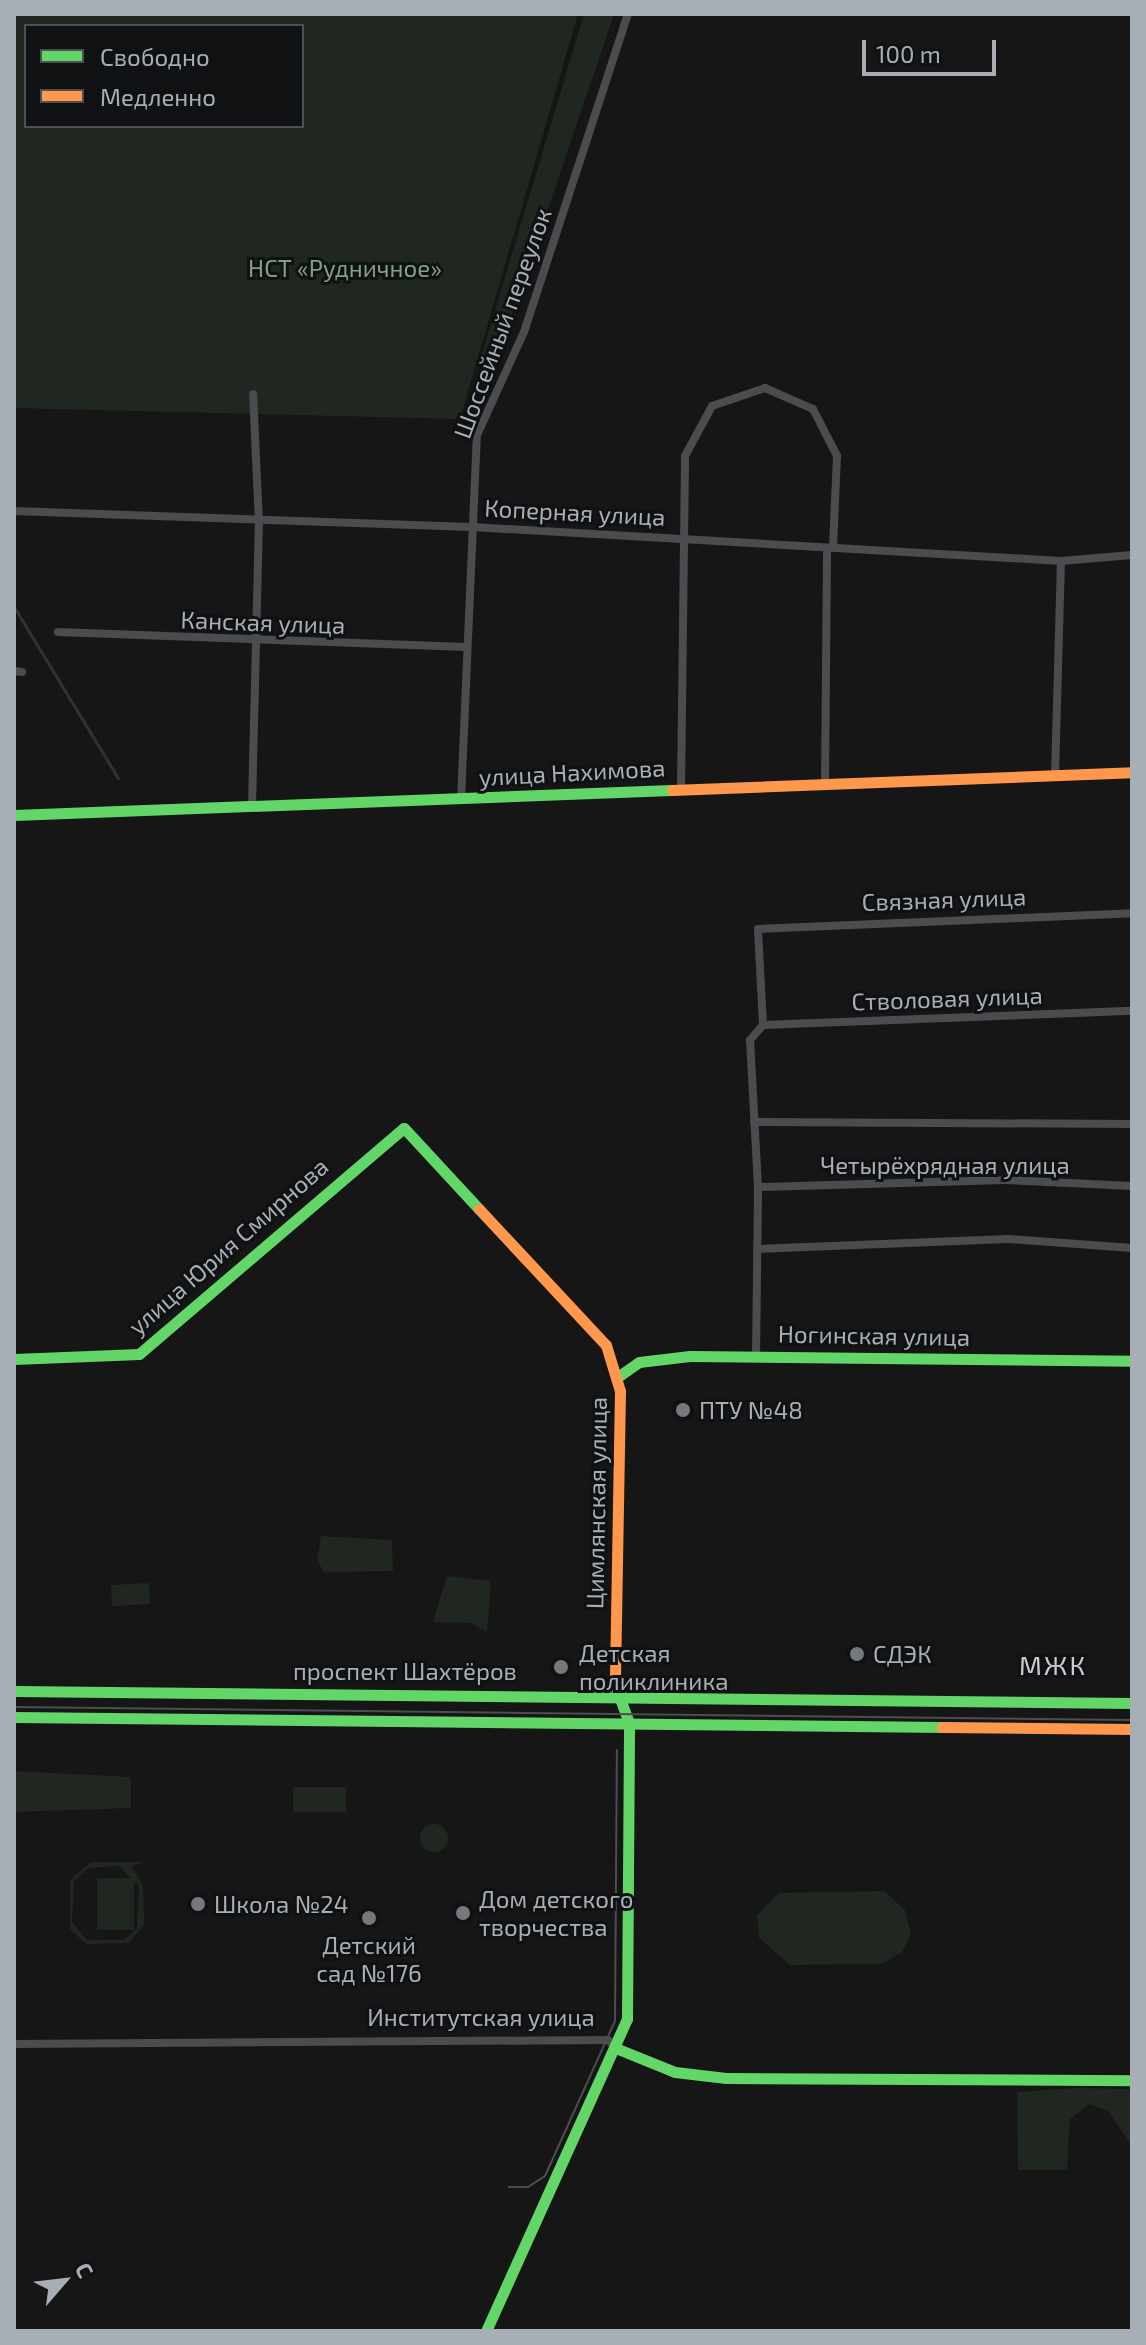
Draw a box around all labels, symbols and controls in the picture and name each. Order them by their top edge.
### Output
legend [24,24,304,128]
scale bar [866,24,1000,74]
text: 100 m [876,39,941,68]
text: Свободно [100,42,210,71]
text: Медленно [100,82,216,111]
street label: Шоссейный переулок [447,204,557,442]
park label: НСТ «Рудничное» [248,254,442,282]
street label: Коперная улица [484,493,666,531]
street label: Канская улица [180,605,346,639]
street label: улица Нахимова [478,753,666,791]
street label: Связная улица [861,882,1027,916]
street label: Стволовая улица [851,980,1043,1016]
street label: улица Юрия Смирнова [122,1151,334,1341]
street label: Четырёхрядная улица [820,1151,1070,1179]
street label: Ногинская улица [778,1319,970,1351]
place label: ПТУ №48 [699,1396,803,1424]
street label: Цимлянская улица [580,1397,612,1609]
marker: ПТУ №48 [674,1401,692,1419]
place label: Детская поликлиника [579,1639,728,1695]
place label: СДЭК [873,1640,932,1668]
marker: СДЭК [848,1645,866,1663]
district label: МЖК [1019,1649,1087,1681]
marker: Детская поликлиника [550,1656,572,1678]
street label: проспект Шахтёров [293,1657,517,1685]
place label: Дом детского творчества [479,1885,634,1941]
place label: Школа №24 [214,1890,349,1918]
marker: Школа №24 [189,1895,207,1913]
marker: Дом детского творчества [454,1904,472,1922]
marker: Детский сад №176 [360,1909,378,1927]
place label: Детский сад №176 [316,1931,422,1987]
street label: Институтская улица [367,2003,595,2031]
north arrow [24,2241,104,2321]
text: С [71,2258,100,2282]

